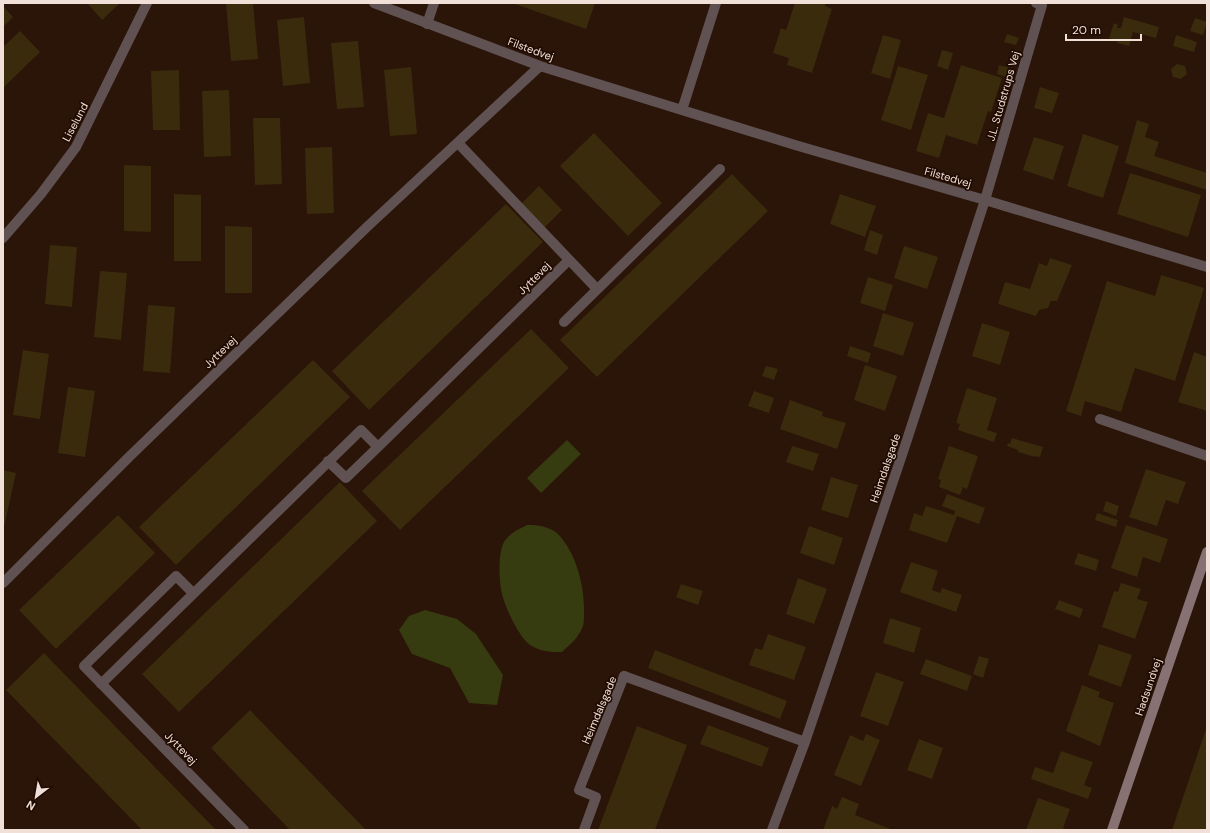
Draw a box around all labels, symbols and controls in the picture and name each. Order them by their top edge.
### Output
scale bar [1066,16,1141,42]
text: 20 m [1072,22,1101,38]
street label: Filstedvej [506,34,556,64]
street label: J.L. Studstrups Vej [983,49,1023,143]
street label: Liselund [59,100,91,144]
street label: Filstedvej [923,164,973,190]
street label: Jyttevej [515,259,553,297]
street label: Jyttevej [201,333,239,371]
street label: Heimdalsgade [867,432,903,504]
street label: Hadsundvej [1132,656,1164,718]
street label: Heimdalsgade [578,674,620,746]
street label: Jyttevej [162,729,200,767]
north arrow [16,777,56,817]
text: N [24,798,38,814]

